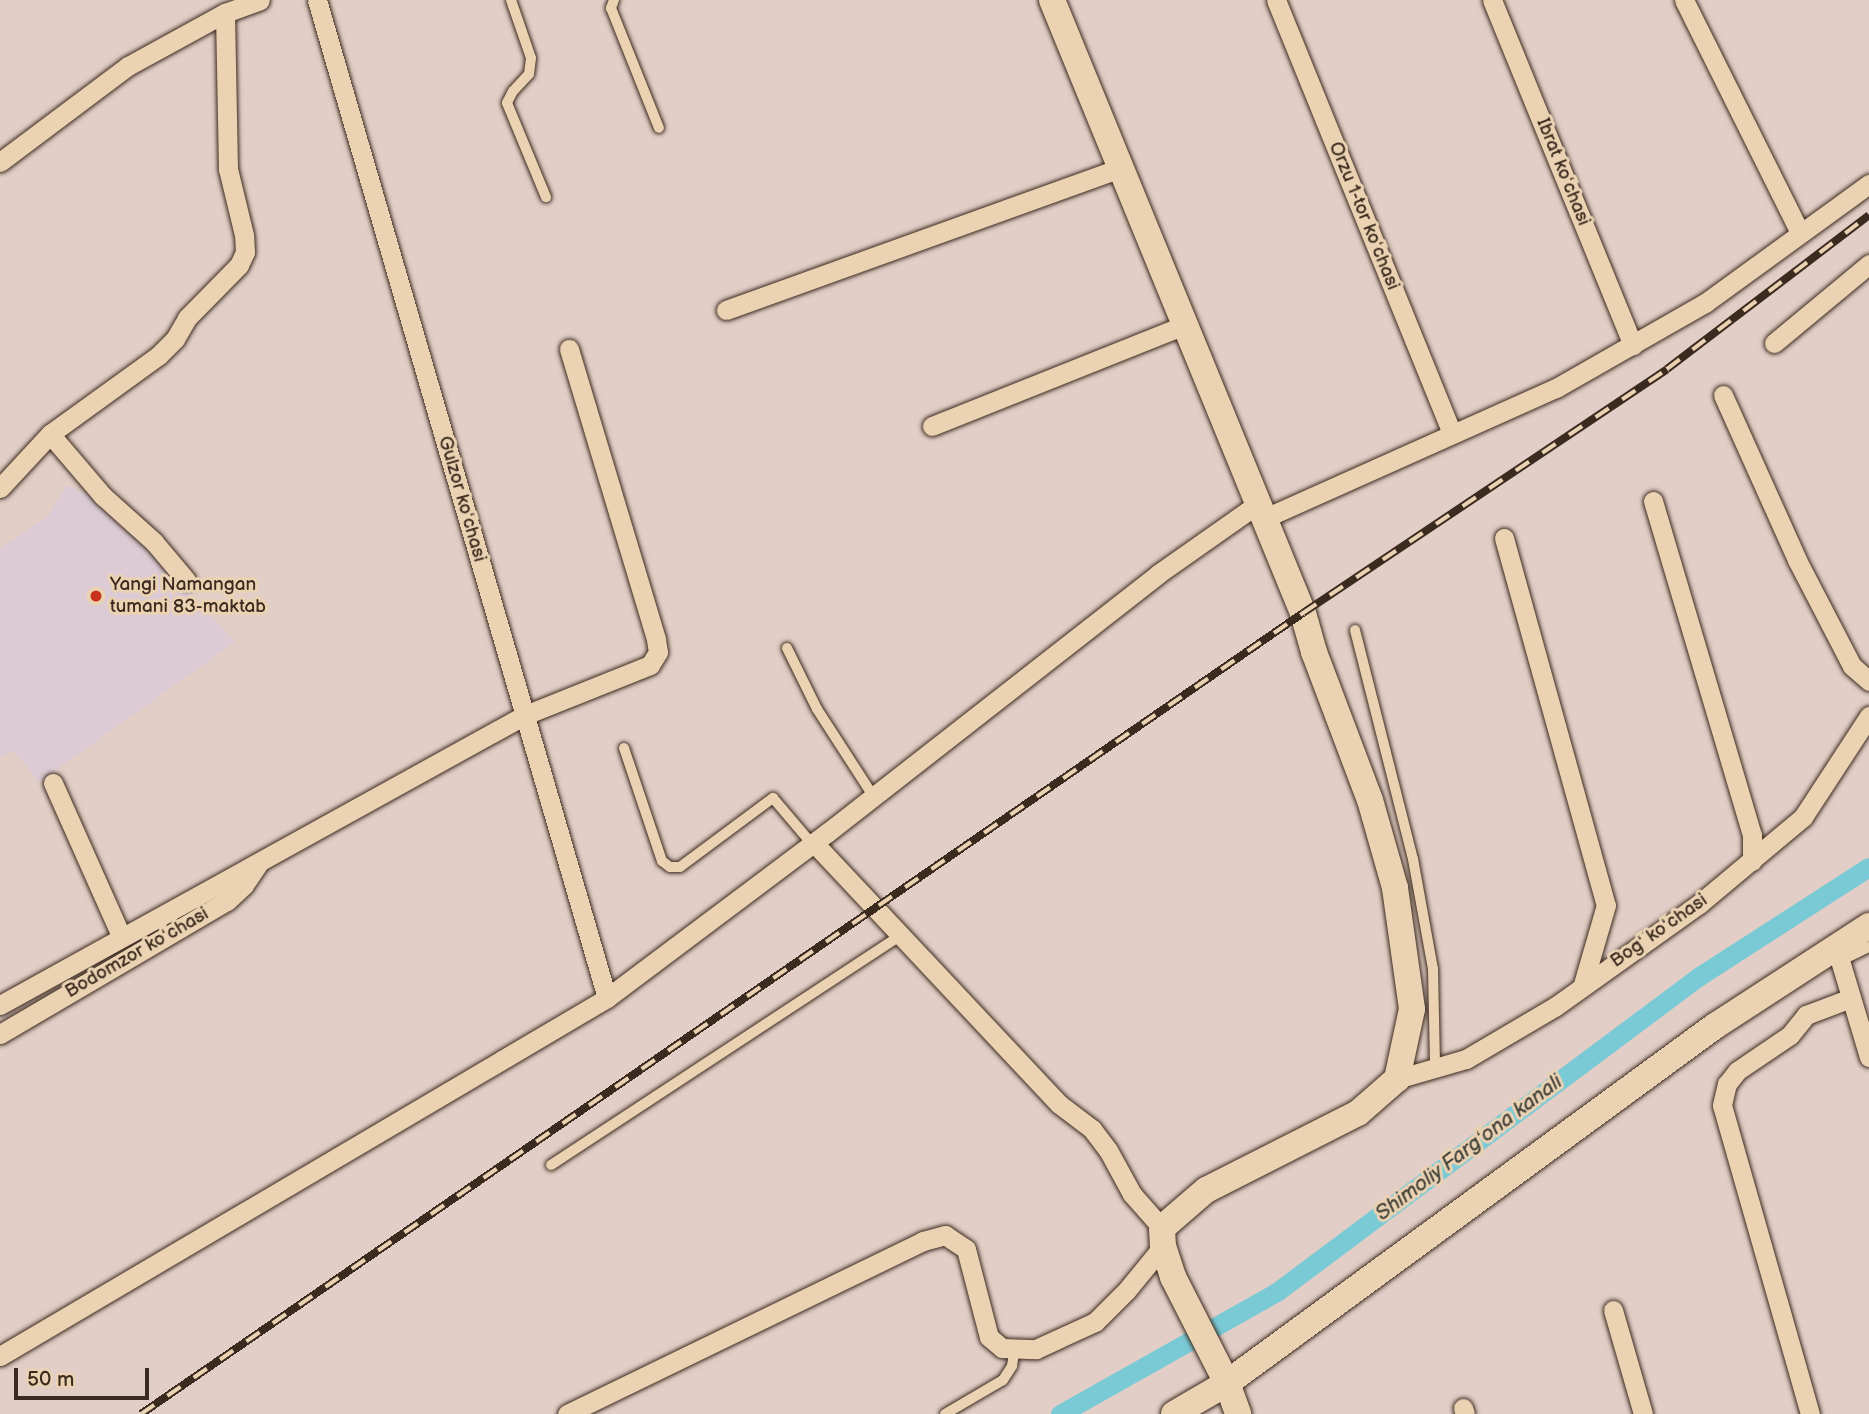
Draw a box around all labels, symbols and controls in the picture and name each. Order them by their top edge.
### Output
street label: Ibrat koʻchasi [1531,115,1595,229]
street label: Orzu 1-tor koʻchasi [1324,138,1404,294]
street label: Gulzor koʻchasi [433,433,491,565]
place label: Yangi Namangan tumani 83-maktab [110,574,266,618]
marker: Yangi Namangan tumani 83-maktab [88,588,104,604]
street label: Bogʻ koʻchasi [1606,889,1712,973]
street label: Bodomzor koʻchasi [61,903,213,1003]
water label: Shimoliy Fargʻona kanali [1370,1069,1568,1227]
scale bar [18,1354,152,1398]
text: 50 m [27,1367,74,1392]

